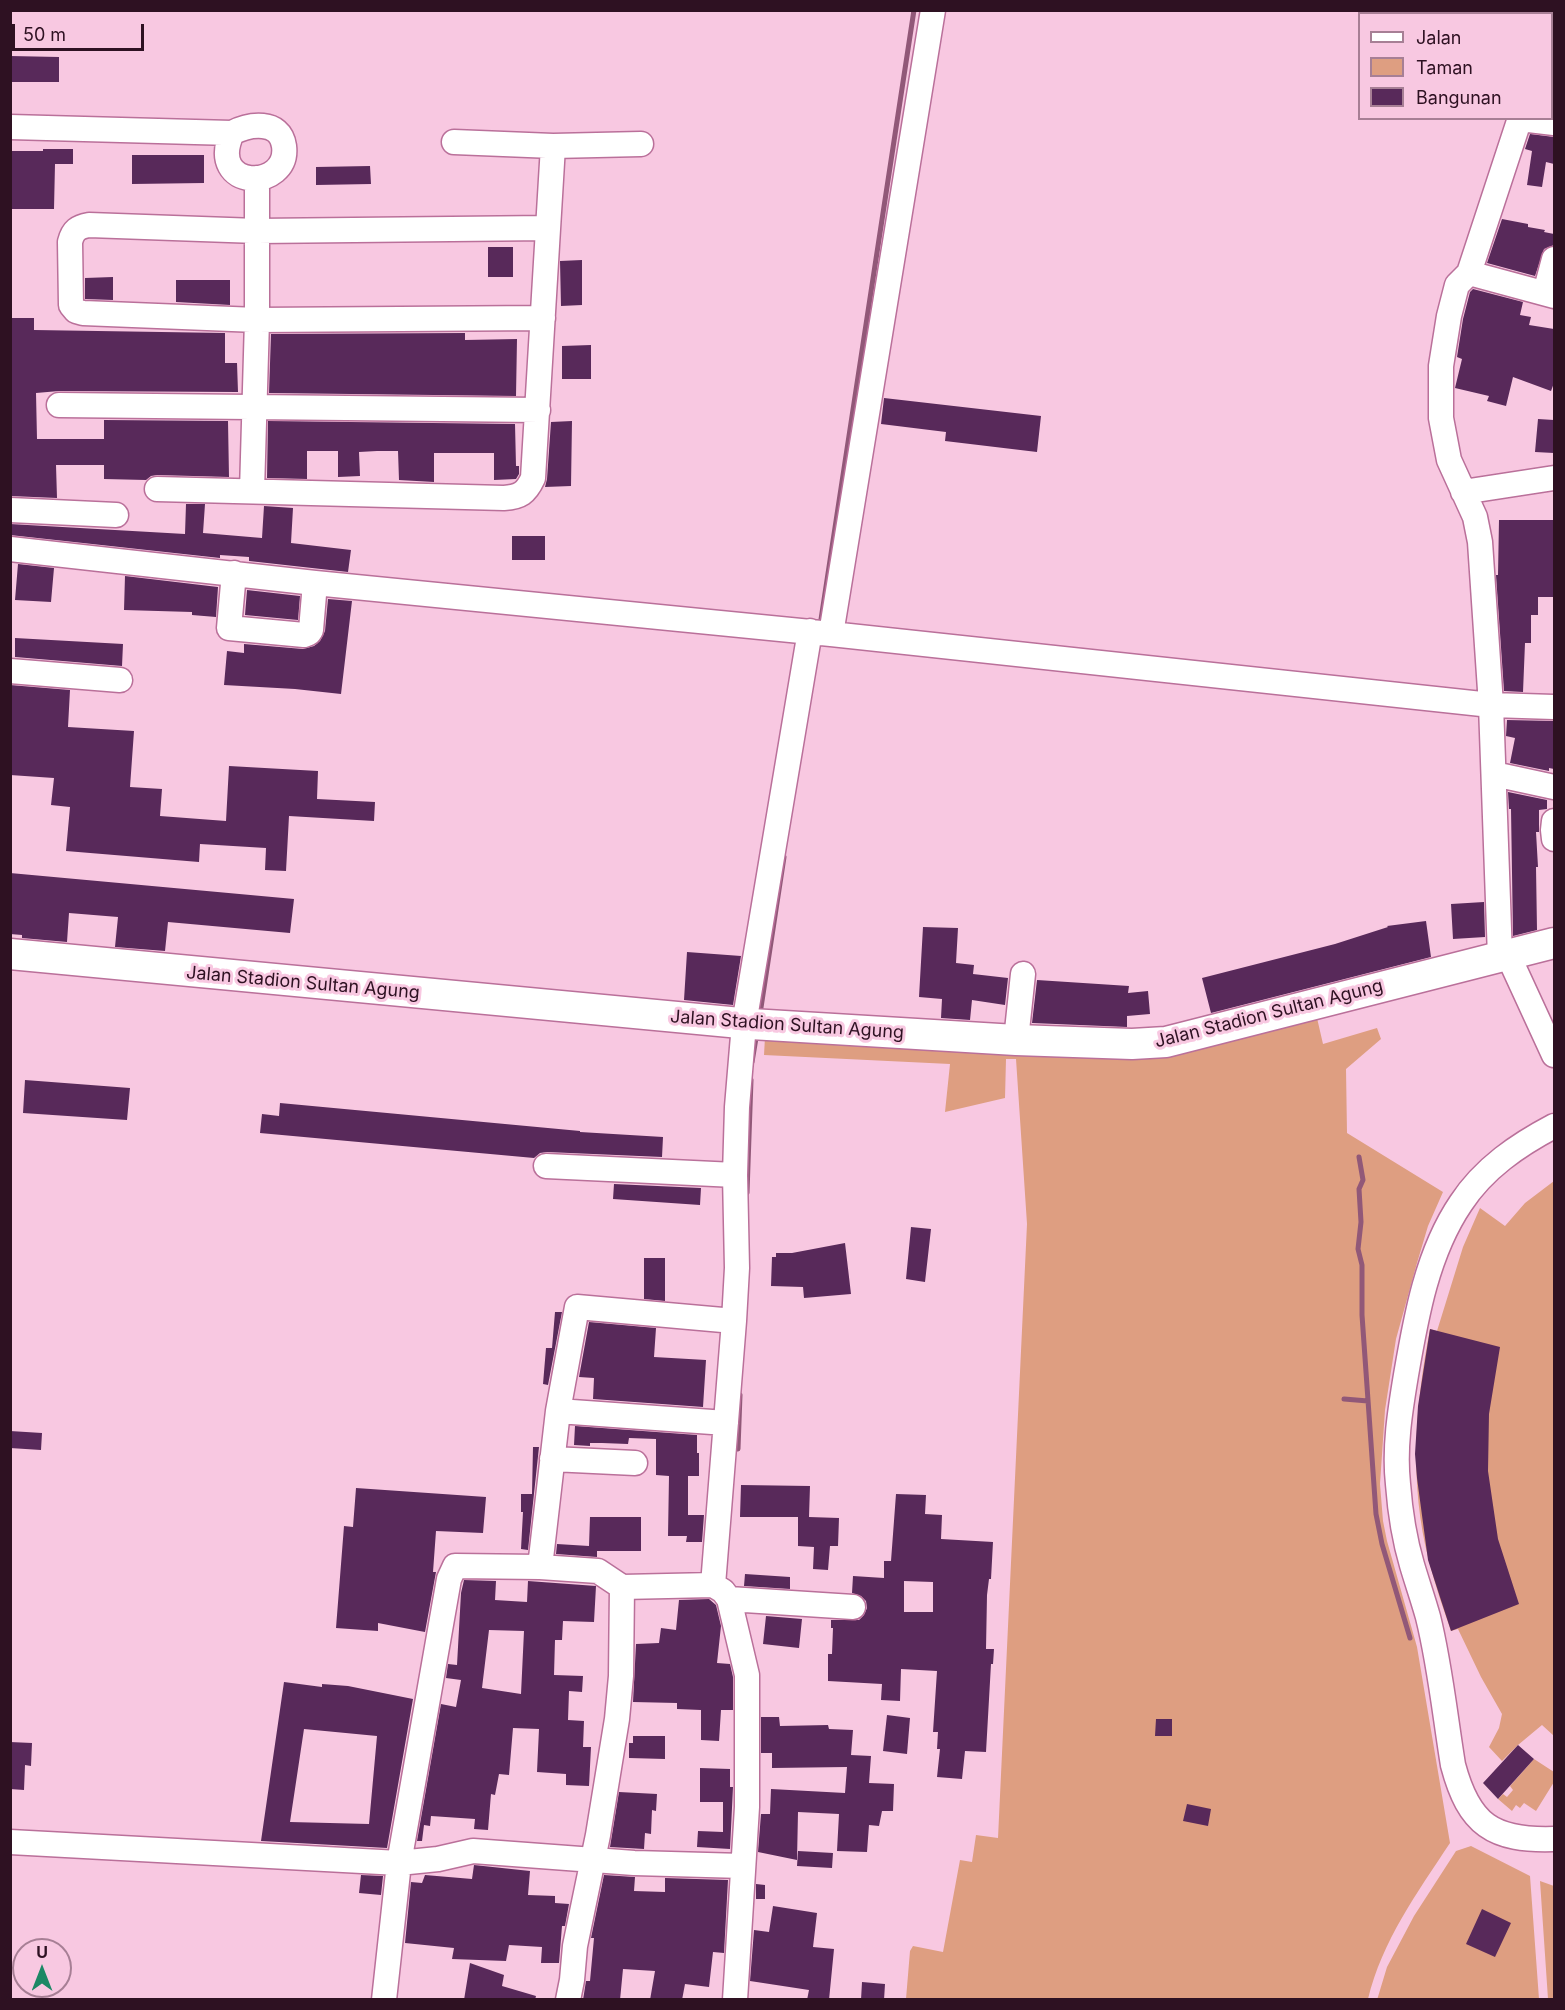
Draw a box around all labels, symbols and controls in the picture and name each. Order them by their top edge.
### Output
scale bar [15,12,147,50]
legend [1358,12,1553,120]
text: 50 m [23,24,66,45]
text: Jalan [1416,27,1461,48]
text: Taman [1416,57,1473,78]
text: Bangunan [1416,87,1502,108]
street label: Jalan Stadion Sultan Agung [185,962,421,1004]
street label: Jalan Stadion Sultan Agung [1153,975,1385,1053]
street label: Jalan Stadion Sultan Agung [669,1006,905,1044]
north arrow [12,1938,72,1998]
text: U [36,1942,48,1962]

